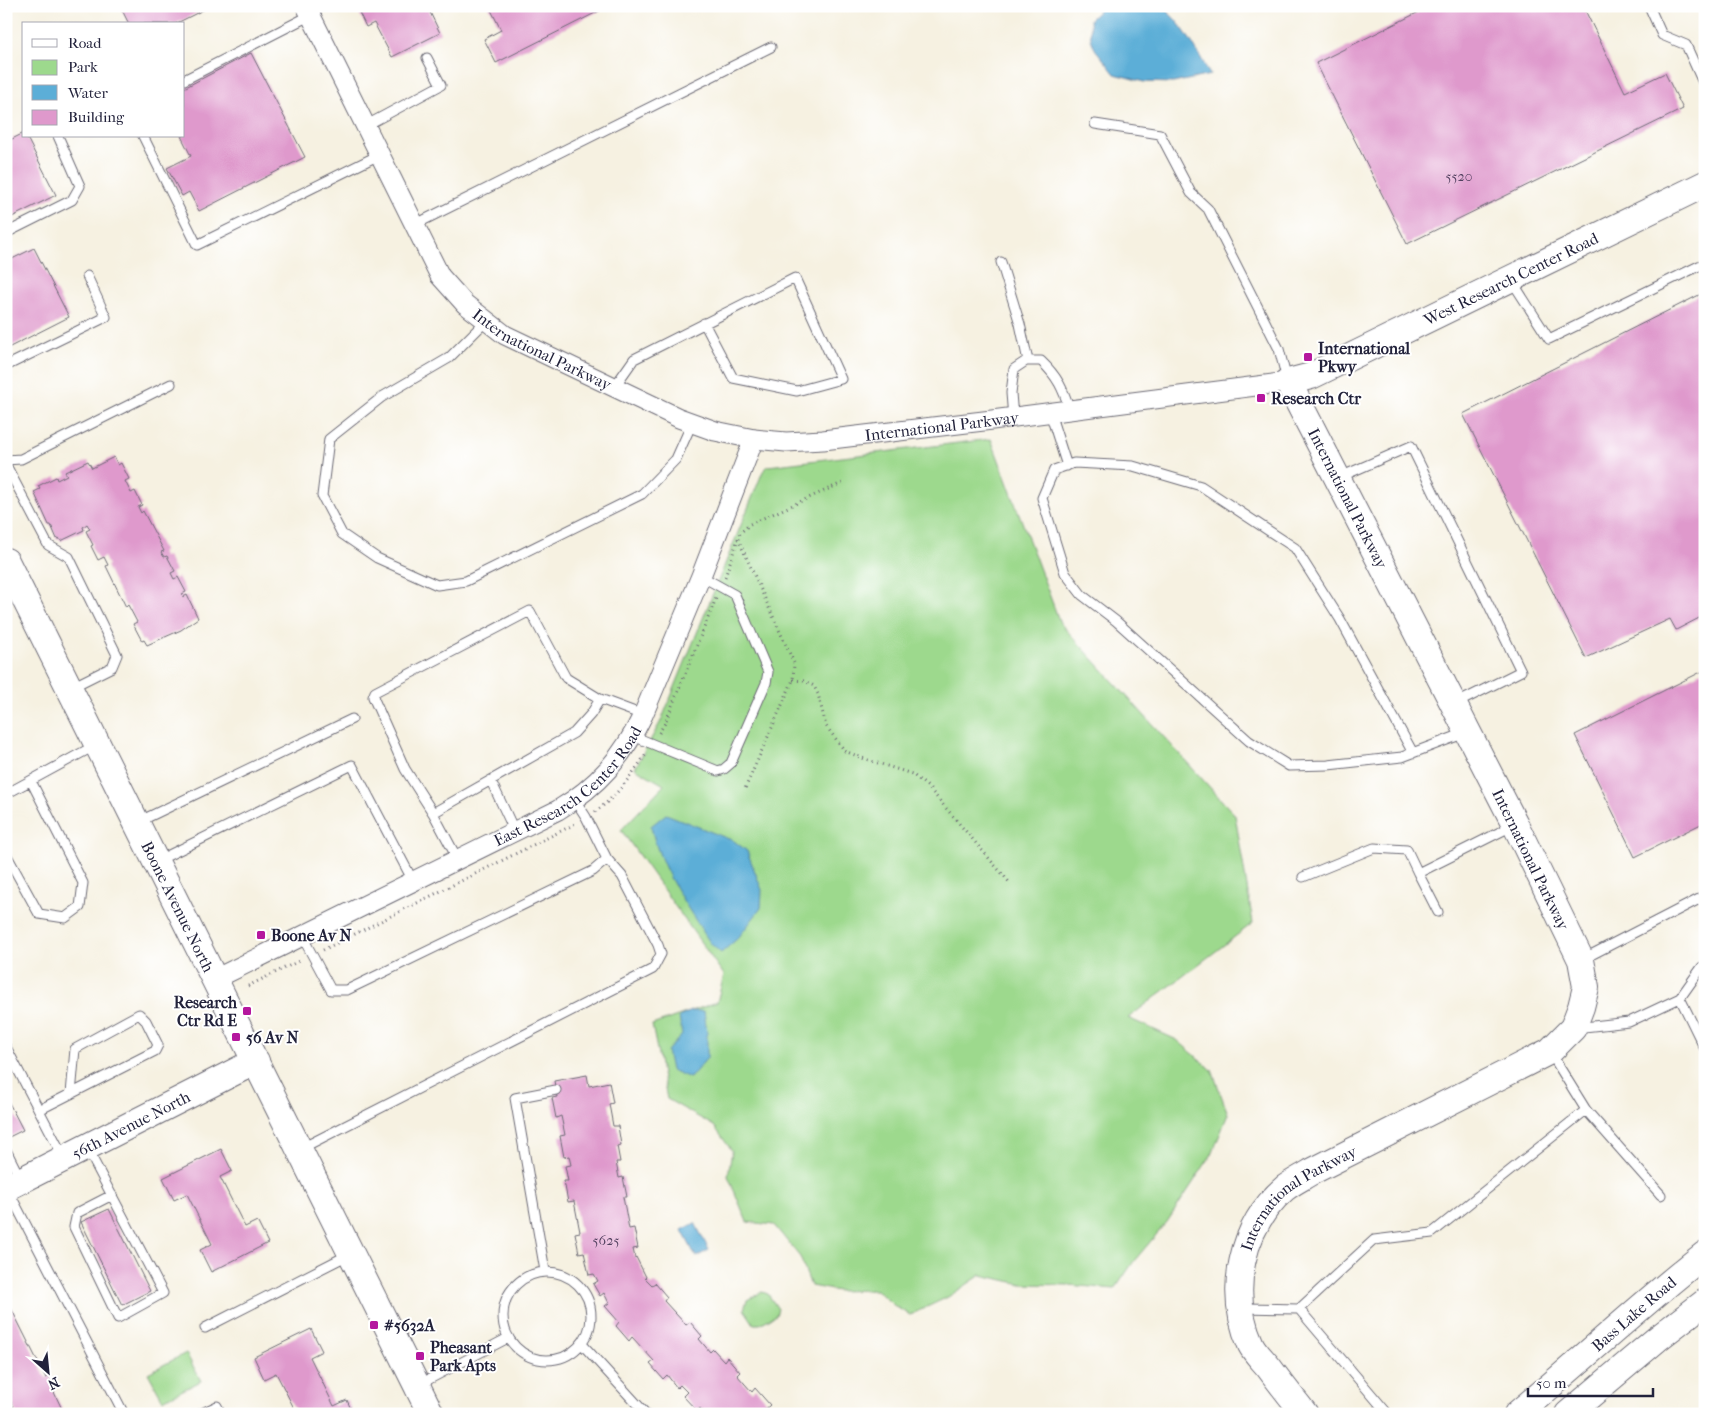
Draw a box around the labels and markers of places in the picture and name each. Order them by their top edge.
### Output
place label: International Pkwy [1318,339,1411,377]
marker: International Pkwy [1302,351,1314,363]
place label: Research Ctr [1271,389,1362,408]
marker: Research Ctr [1255,392,1267,404]
place label: Boone Av N [271,926,353,945]
marker: Boone Av N [255,929,267,941]
place label: Research Ctr Rd E [174,993,238,1030]
marker: Research Ctr Rd E [241,1005,253,1017]
place label: 56 Av N [246,1028,299,1047]
marker: 56 Av N [230,1031,242,1043]
place label: #5632A [384,1316,435,1336]
marker: #5632A [368,1319,380,1331]
place label: Pheasant Park Apts [430,1338,496,1376]
marker: Pheasant Park Apts [414,1350,426,1362]

